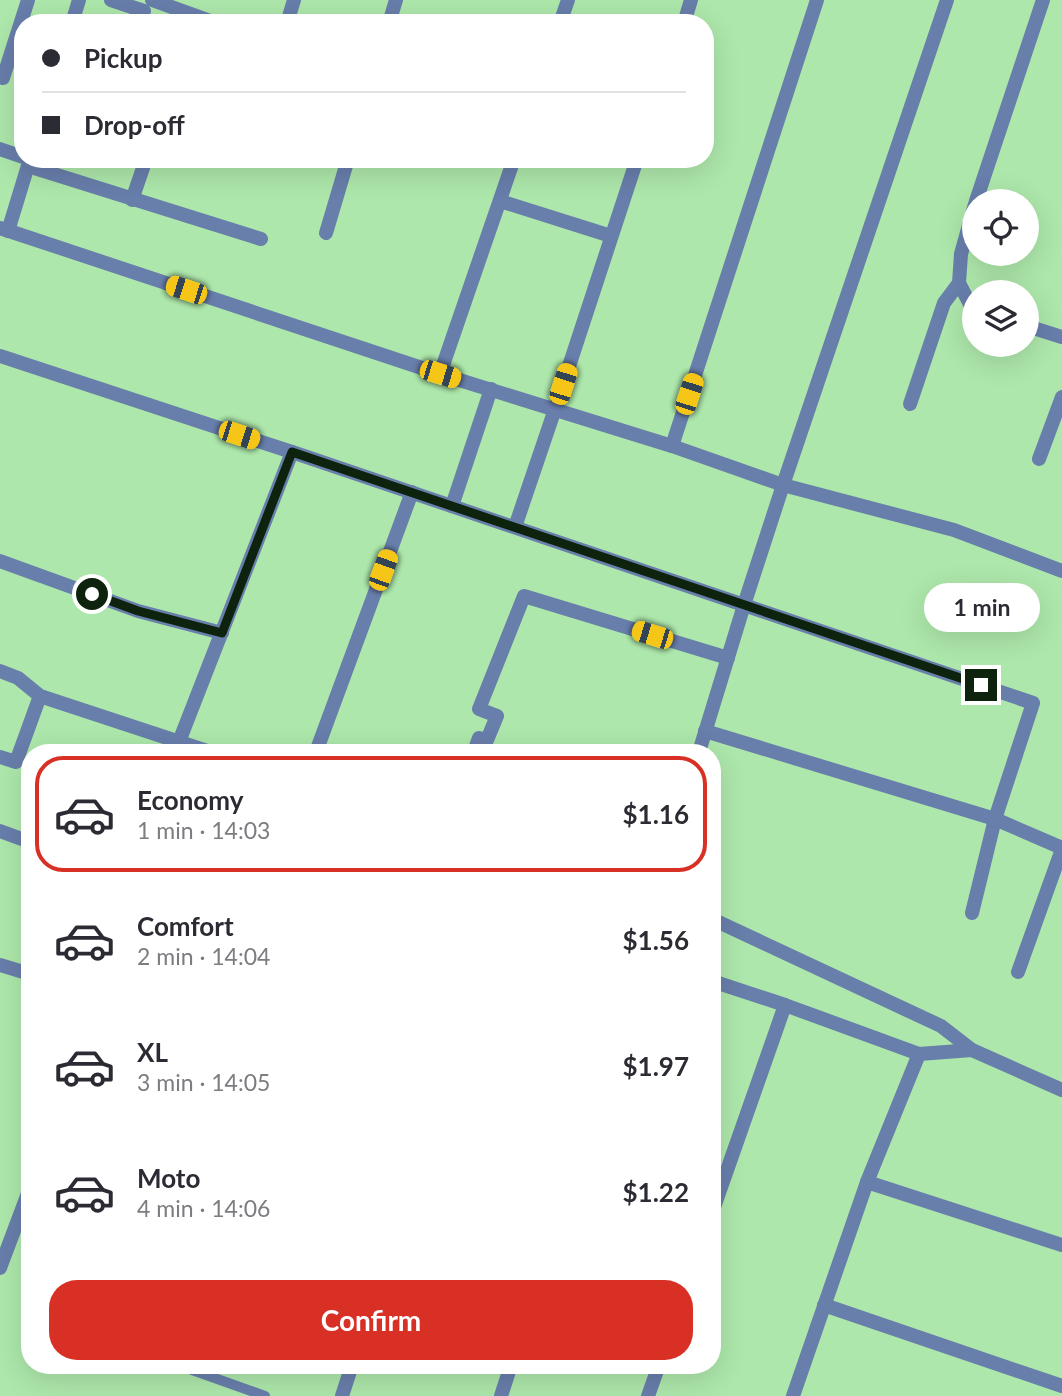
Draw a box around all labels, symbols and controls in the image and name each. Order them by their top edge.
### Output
text: Pickup [84,42,163,74]
text: Drop-off [84,109,185,141]
map controls [962,189,1039,357]
button: locate [962,189,1039,266]
car [163,274,210,306]
button: layers [962,280,1039,357]
car [417,358,464,390]
car [547,361,580,407]
car [673,371,706,417]
car [216,419,263,451]
car [366,547,401,593]
route start [76,578,108,610]
callout: 1 min [923,584,1039,632]
text: 1 min [953,593,1011,621]
car [629,619,676,651]
route end [965,669,997,701]
icon: car [53,783,116,846]
text: Economy [137,784,243,816]
text: $1.16 [623,798,689,830]
text: 1 min · 14:03 [137,816,270,844]
icon: car [53,909,116,972]
text: Comfort [137,910,234,942]
text: $1.56 [623,924,689,956]
text: 2 min · 14:04 [137,942,270,970]
icon: car [53,1035,116,1098]
text: XL [137,1036,168,1068]
text: $1.97 [623,1050,689,1082]
text: 3 min · 14:05 [137,1068,270,1096]
icon: car [53,1161,116,1224]
text: Moto [137,1162,200,1194]
text: $1.22 [623,1176,689,1208]
text: 4 min · 14:06 [137,1194,270,1222]
button: Confirm [49,1280,693,1360]

